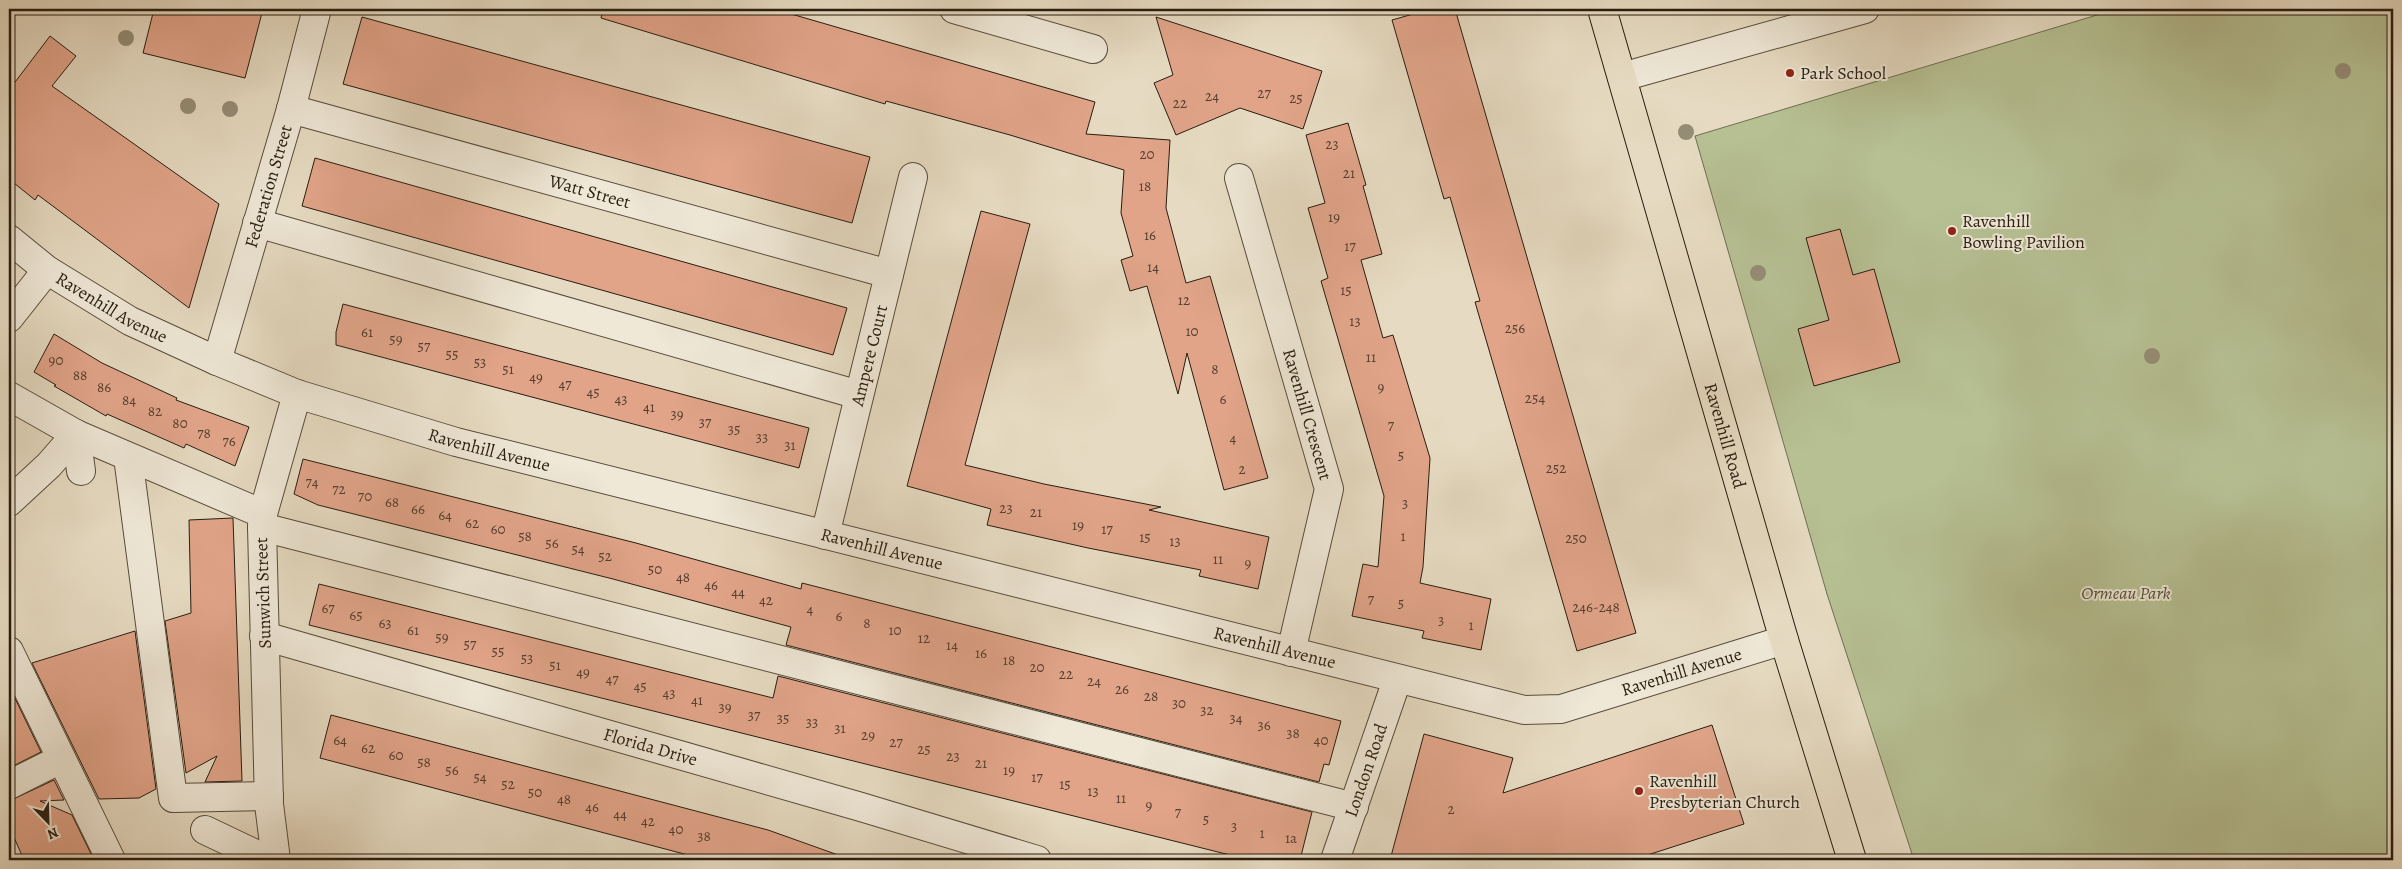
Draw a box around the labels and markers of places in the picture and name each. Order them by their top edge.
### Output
place label: Park School [1800,61,1887,85]
marker: Park School [1784,67,1796,79]
place label: Ravenhill Bowling Pavilion [1962,209,2085,254]
marker: Ravenhill Bowling Pavilion [1946,225,1958,237]
place label: Ravenhill Presbyterian Church [1649,769,1800,814]
marker: Ravenhill Presbyterian Church [1633,785,1645,797]

